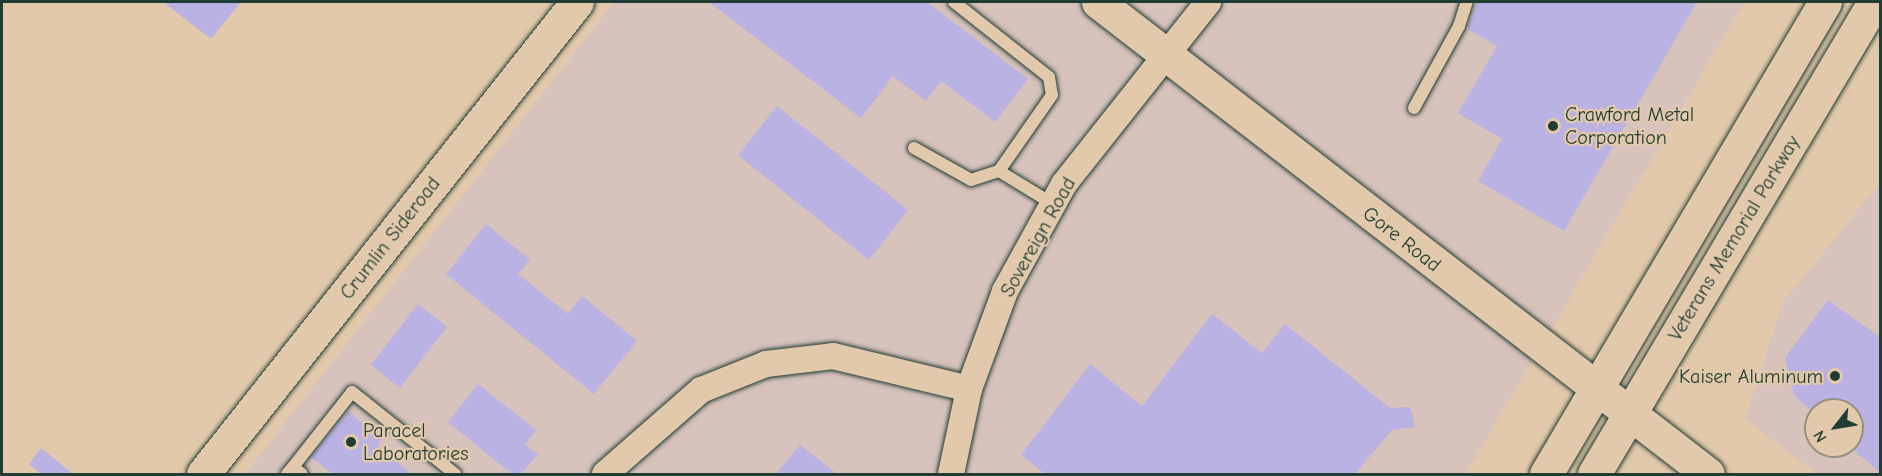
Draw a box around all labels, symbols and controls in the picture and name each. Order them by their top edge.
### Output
place label: Crawford Metal Corporation [1565,102,1694,149]
marker: Crawford Metal Corporation [1546,119,1560,133]
street label: Veterans Memorial Parkway [1663,131,1805,345]
street label: Crumlin Sideroad [335,172,445,304]
street label: Sovereign Road [995,173,1081,301]
street label: Gore Road [1358,201,1446,277]
place label: Kaiser Aluminum [1679,364,1823,388]
marker: Kaiser Aluminum [1828,369,1842,383]
north arrow [1804,398,1864,458]
place label: Paracel Laboratories [363,418,469,465]
text: N [1810,427,1831,445]
marker: Paracel Laboratories [344,435,358,449]

